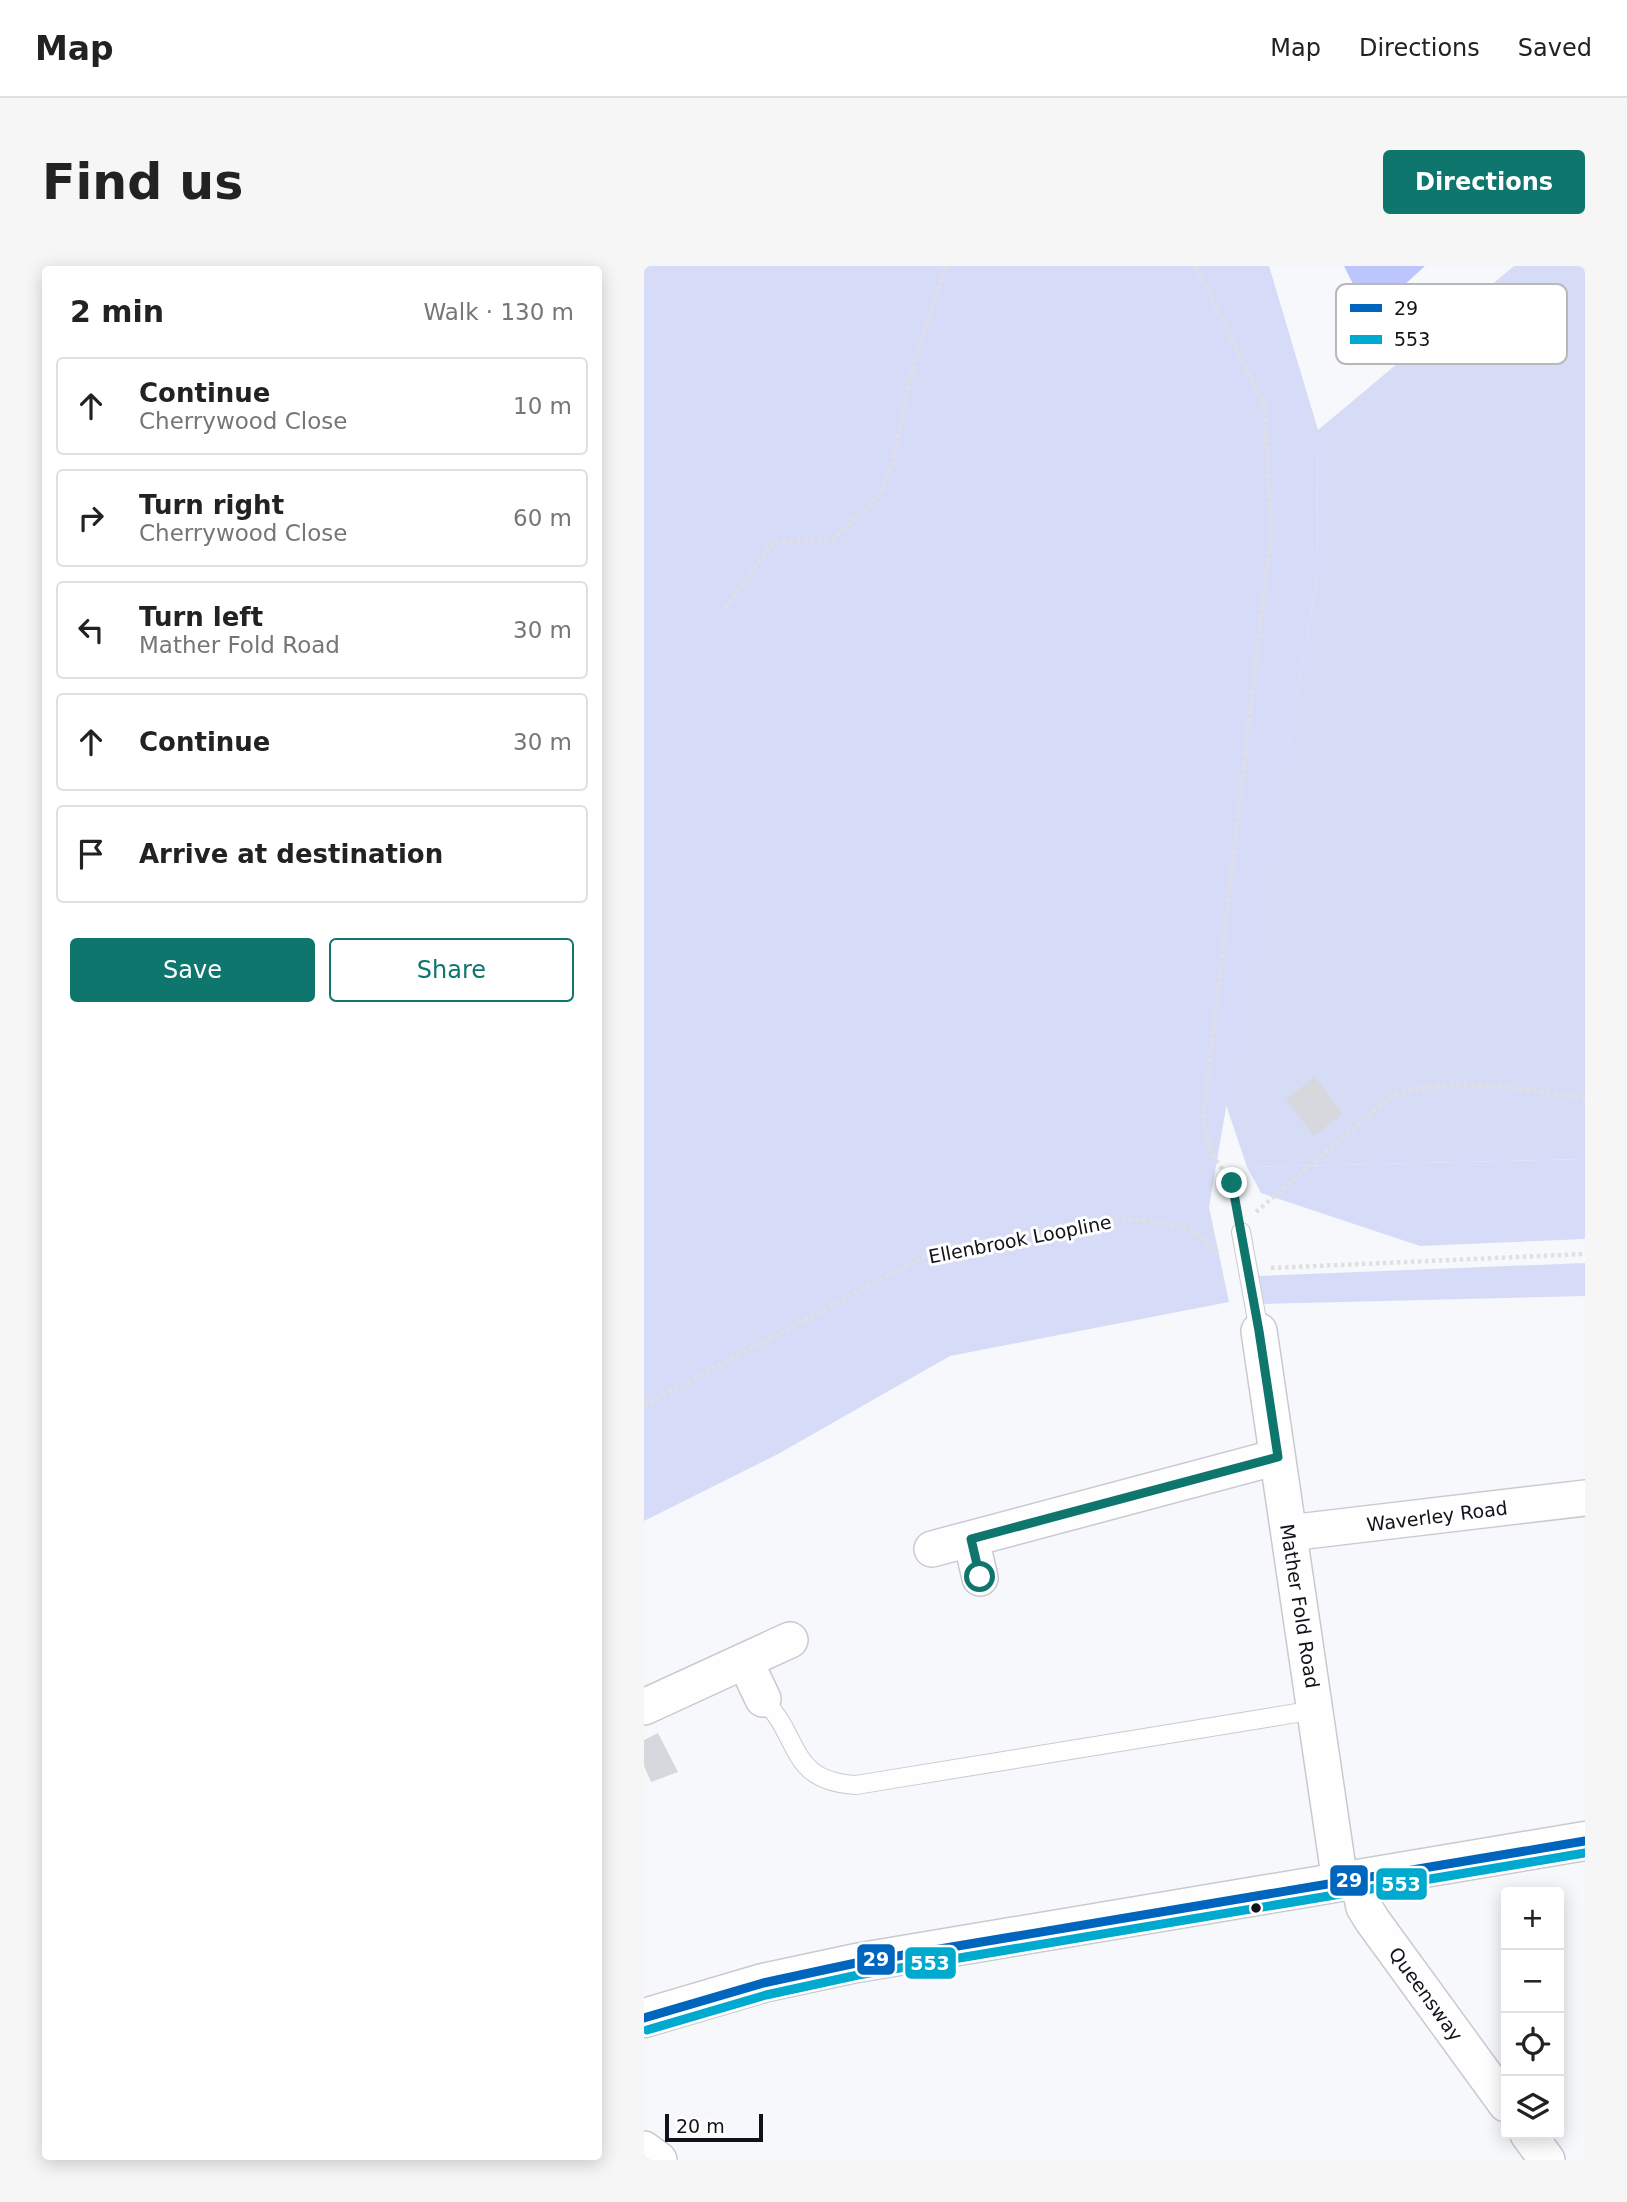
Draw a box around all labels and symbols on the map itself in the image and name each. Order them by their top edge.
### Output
legend [1336,284,1567,364]
text: 29 [1394,297,1418,319]
text: 553 [1394,328,1430,350]
route end [1216,1167,1247,1198]
street label: Ellenbrook Loopline [927,1210,1113,1268]
street label: Waverley Road [1365,1496,1509,1536]
street label: Mather Fold Road [1276,1522,1324,1690]
route start [964,1561,995,1592]
line badge: 29 [1329,1864,1369,1897]
line badge: 553 [1375,1867,1428,1901]
text: 29 [1336,1869,1362,1891]
text: 553 [1381,1873,1421,1895]
unlabelled marker [1249,1901,1263,1915]
line badge: 29 [856,1943,896,1976]
street label: Queensway [1385,1943,1467,2045]
line badge: 553 [904,1946,957,1980]
text: 29 [863,1948,889,1970]
text: 553 [910,1952,950,1974]
scale bar [665,2111,763,2143]

